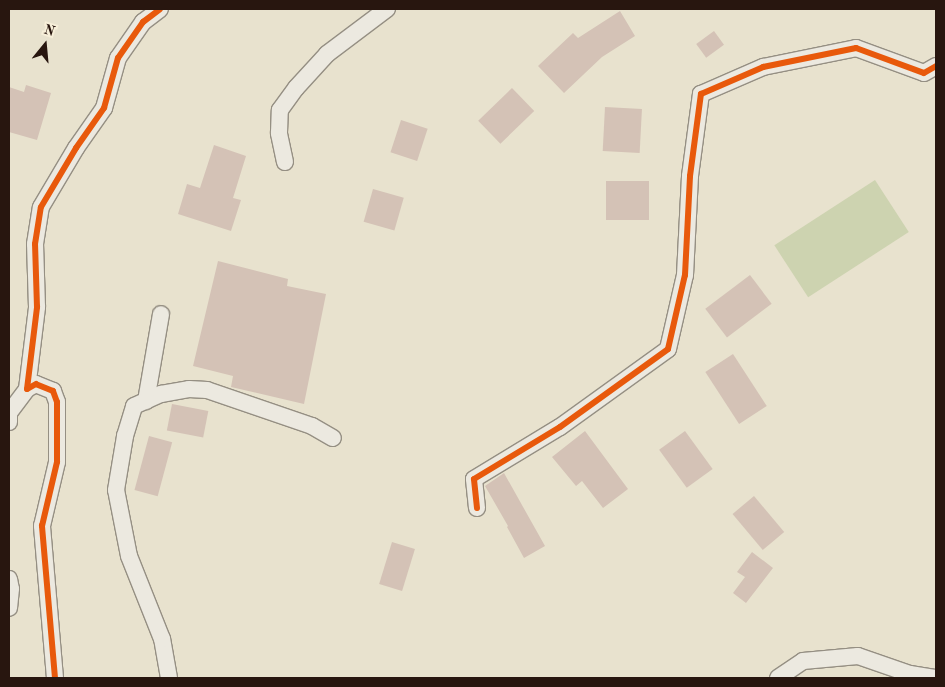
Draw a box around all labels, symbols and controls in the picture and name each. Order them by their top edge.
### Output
north arrow [20,20,70,70]
text: N [42,22,57,39]

